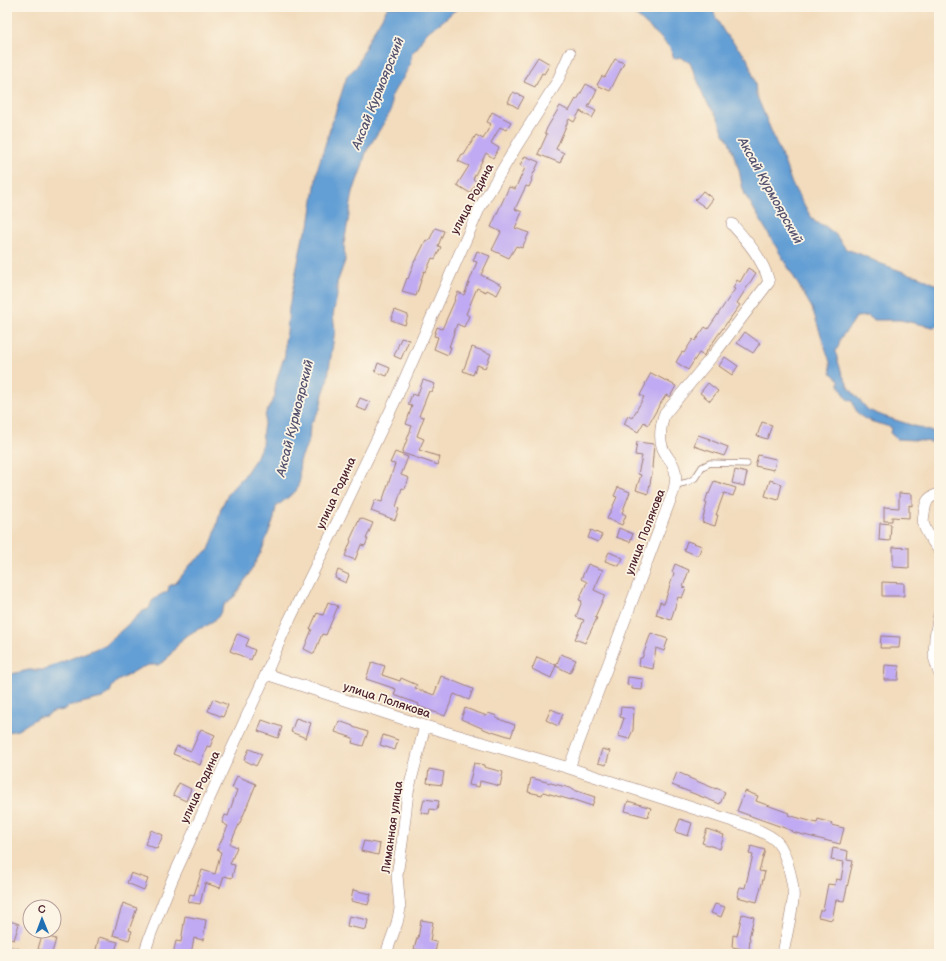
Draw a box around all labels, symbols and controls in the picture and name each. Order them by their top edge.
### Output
water label: Аксай Курмоярский [348,35,408,153]
water label: Аксай Курмоярский [734,134,806,247]
street label: улица Родина [448,161,497,237]
water label: Аксай Курмоярский [273,358,317,479]
street label: улица Родина [313,455,360,532]
street label: улица Полякова [622,487,669,577]
street label: улица Полякова [341,679,432,722]
street label: улица Родина [177,749,224,826]
street label: Лиманная улица [378,780,406,875]
north arrow [22,899,62,939]
text: С [38,903,46,916]

